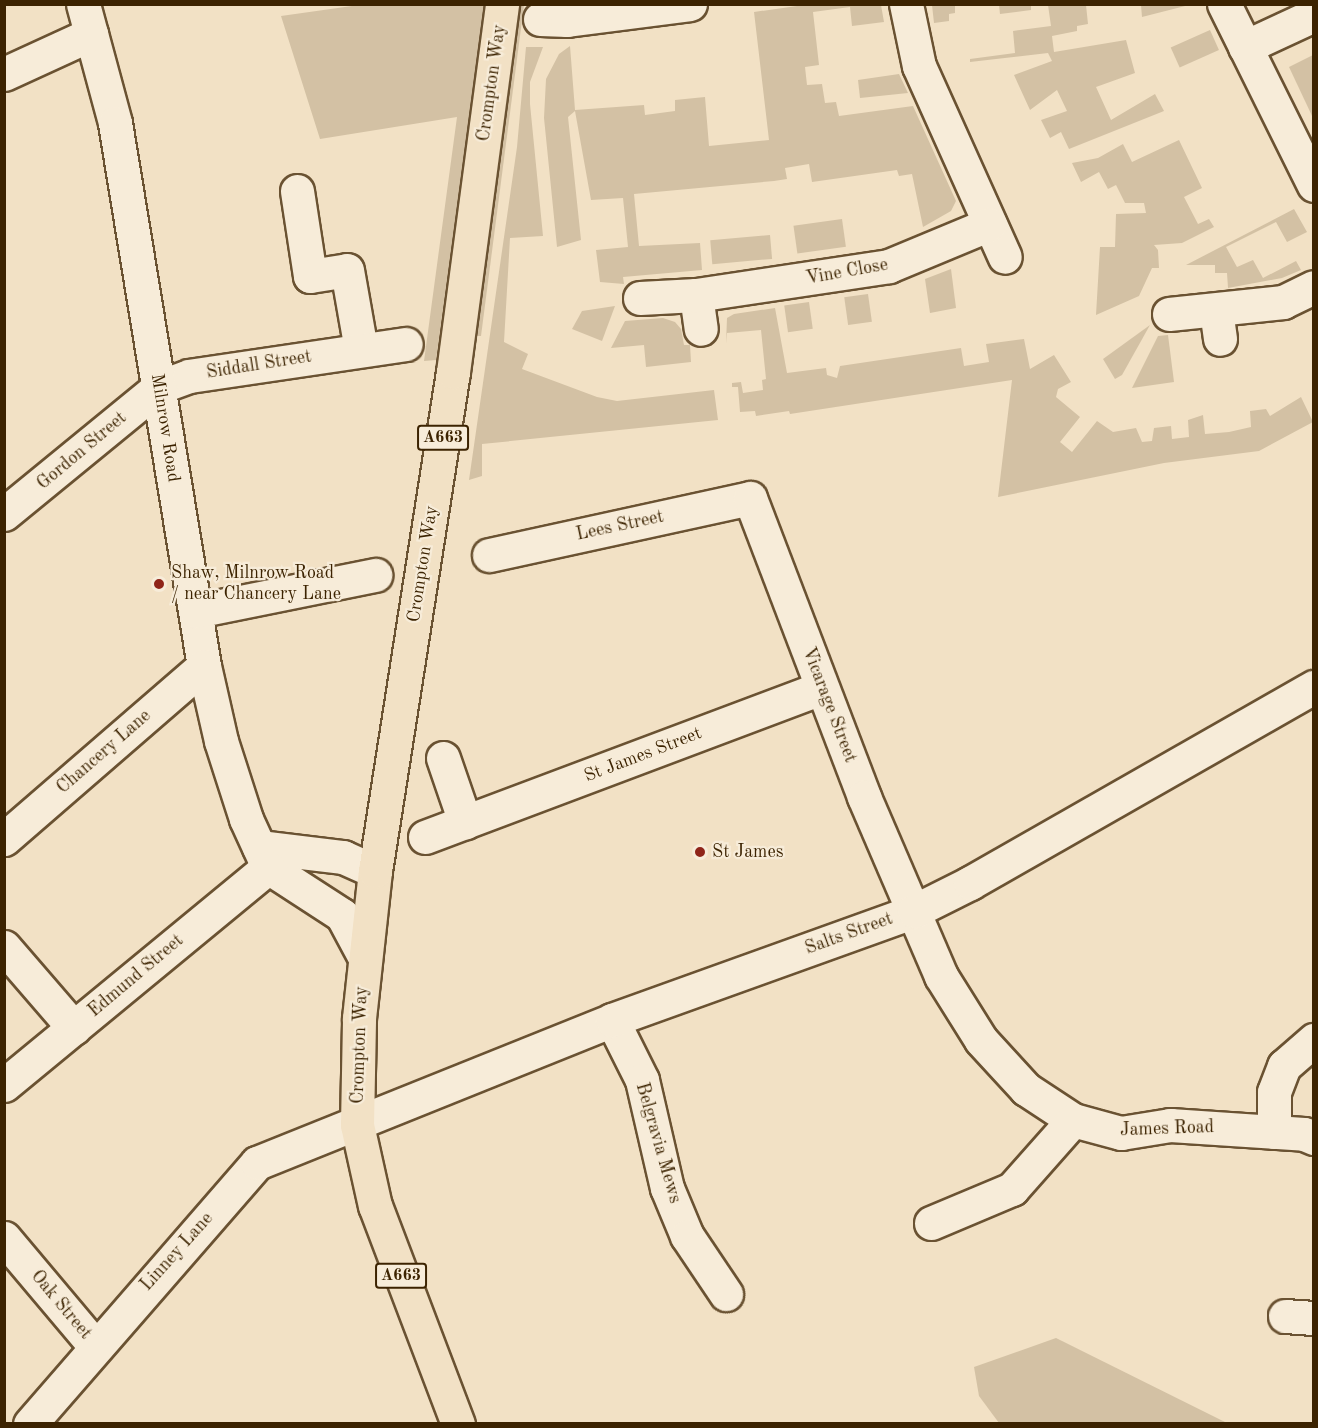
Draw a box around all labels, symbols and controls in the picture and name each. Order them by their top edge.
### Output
street label: Crompton Way [473,23,511,143]
street label: Vine Close [804,254,890,290]
street label: Siddall Street [205,346,313,384]
street label: Milnrow Road [146,372,184,484]
street label: Gordon Street [33,407,131,495]
road number: A663 [416,425,470,451]
street label: Crompton Way [403,504,443,624]
street label: Lees Street [574,506,666,546]
place label: Shaw, Milnrow Road / near Chancery Lane [171,563,341,606]
marker: Shaw, Milnrow Road / near Chancery Lane [152,577,166,591]
street label: Vicarage Street [797,644,861,766]
street label: Chancery Lane [53,705,155,799]
street label: St James Street [581,723,705,787]
place label: St James [712,841,783,863]
marker: St James [693,845,707,859]
street label: Salts Street [802,908,896,960]
street label: Edmund Street [84,930,188,1022]
street label: Crompton Way [347,986,373,1104]
street label: Belgravia Mews [630,1080,686,1206]
street label: James Road [1120,1117,1214,1141]
street label: Linney Lane [136,1208,218,1296]
road number: A663 [374,1263,428,1289]
street label: Oak Street [26,1266,96,1344]

